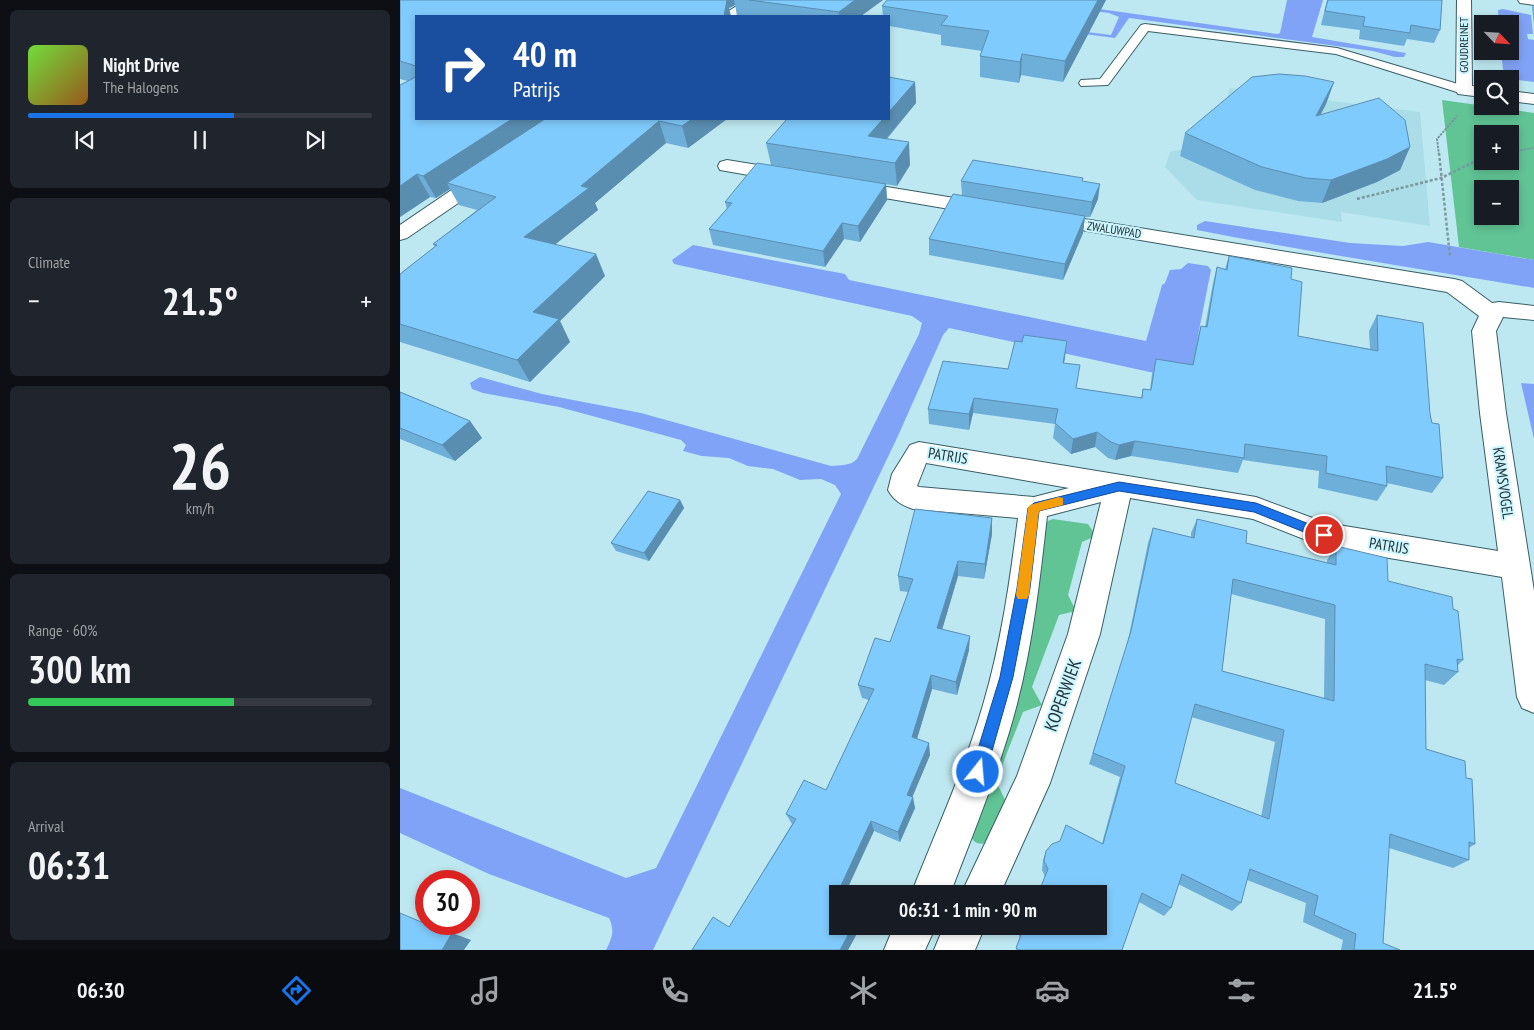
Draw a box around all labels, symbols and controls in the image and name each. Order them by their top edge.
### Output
north arrow [1474,15,1519,60]
map controls [1474,15,1519,225]
street label: GOUDREINET [1456,17,1471,73]
text: 40 m [513,31,577,77]
icon: right [430,35,495,100]
text: Night Drive [103,53,180,77]
button: search [1474,70,1519,115]
text: Patrijs [513,75,560,103]
text: The Halogens [103,77,179,97]
button: + [1474,125,1519,170]
icon: previous [71,126,99,154]
icon: pause [186,126,214,154]
icon: next [301,126,329,154]
button: − [1474,180,1519,225]
street label: ZWALUWPAD [1086,218,1142,241]
text: Climate [28,252,70,272]
text: 21.5° [162,276,238,325]
text: − [28,282,40,319]
text: + [360,282,372,319]
text: 26 [169,423,231,507]
street label: PATRIJS [927,443,969,468]
street label: KRAMSVOGEL [1489,446,1518,521]
text: km/h [186,498,214,518]
pin [1303,514,1345,556]
icon: arrive [1310,521,1338,549]
street label: PATRIJS [1368,533,1410,558]
text: Range · 60% [28,620,97,640]
text: 300 km [28,644,131,693]
street label: KOPERWIEK [1039,655,1086,734]
position arrow [951,745,1003,797]
text: Arrival [28,816,64,836]
text: 06:31 [28,840,110,889]
speed limit sign: 30 [415,870,480,935]
text: 06:31 · 1 min · 90 m [899,898,1037,922]
icon: directions [279,973,314,1008]
icon: music [468,973,503,1008]
icon: phone [657,973,692,1008]
icon: climate [846,973,881,1008]
icon: car [1035,973,1070,1008]
icon: filters [1224,973,1259,1008]
text: 06:30 [77,976,125,1004]
text: 21.5° [1413,976,1457,1004]

